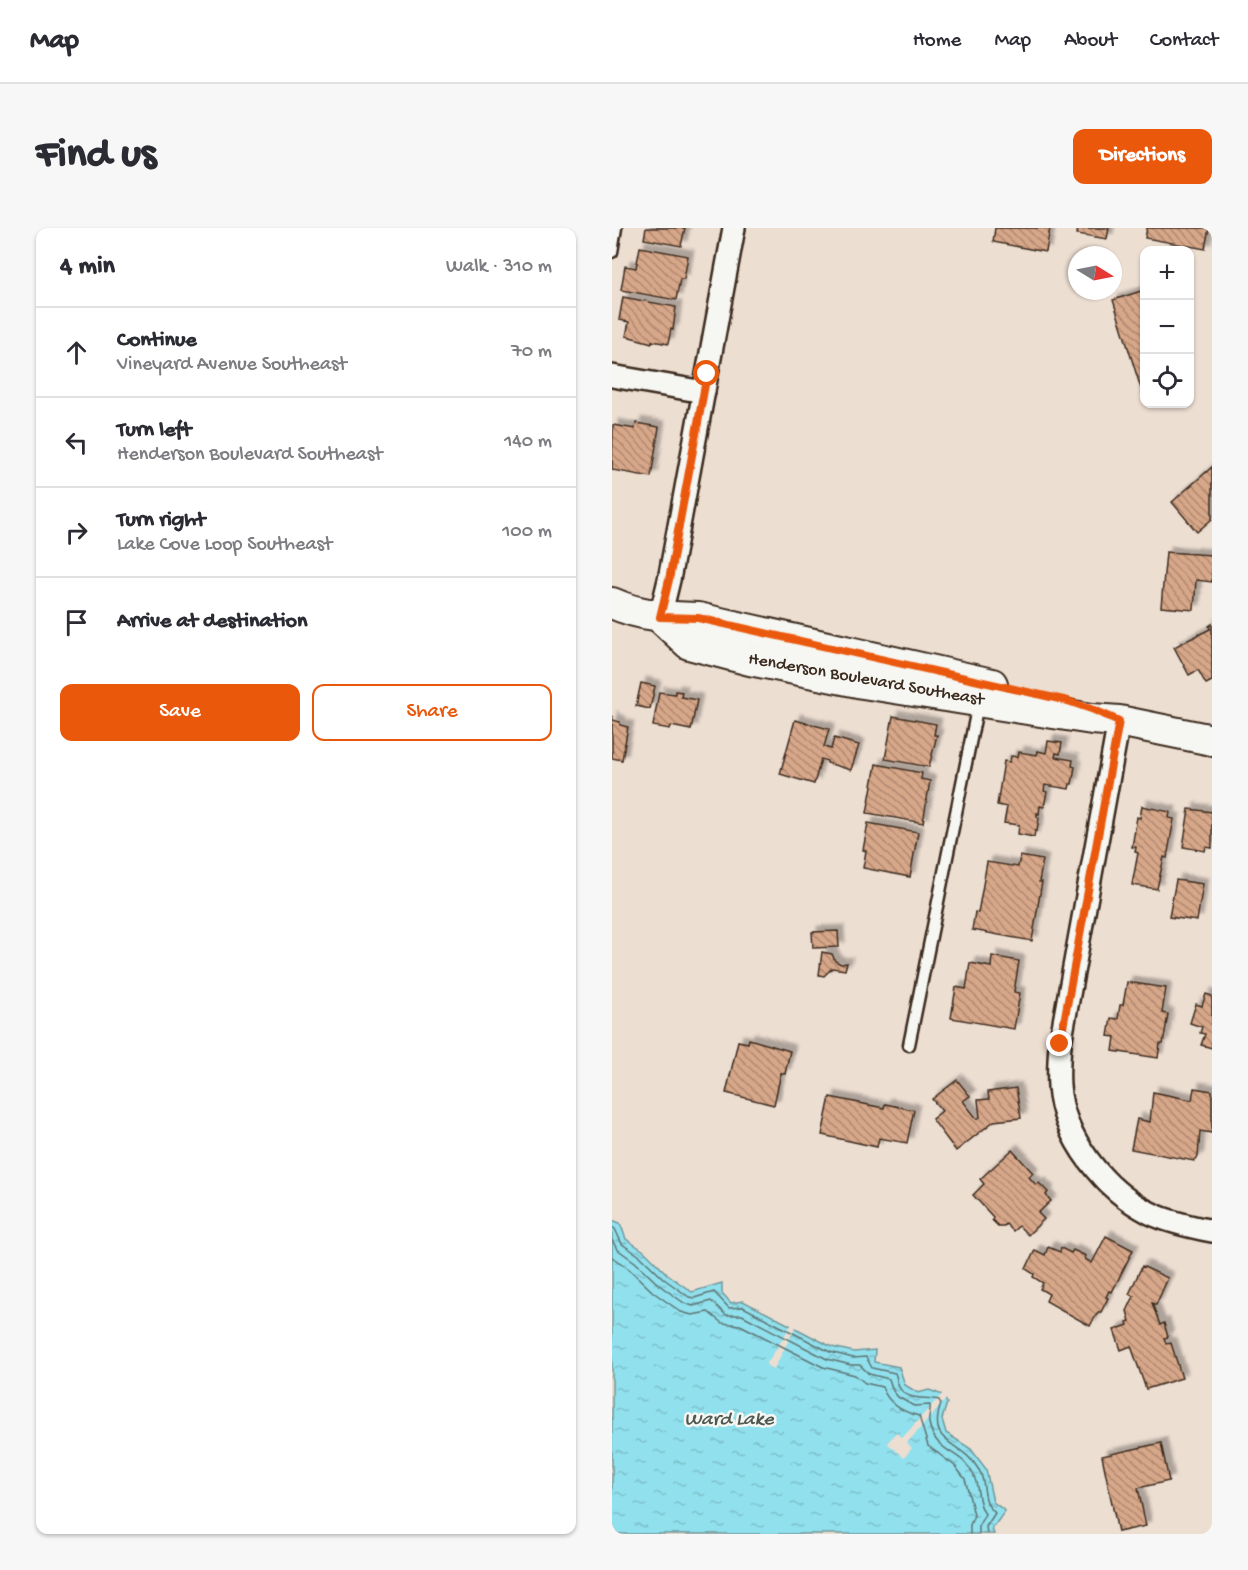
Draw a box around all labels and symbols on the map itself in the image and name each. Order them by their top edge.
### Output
north arrow [1068,246,1122,300]
route start [693,360,719,386]
street label: Henderson Boulevard Southeast [747,649,987,711]
route end [1046,1030,1072,1056]
water label: Ward Lake [684,1409,774,1432]

